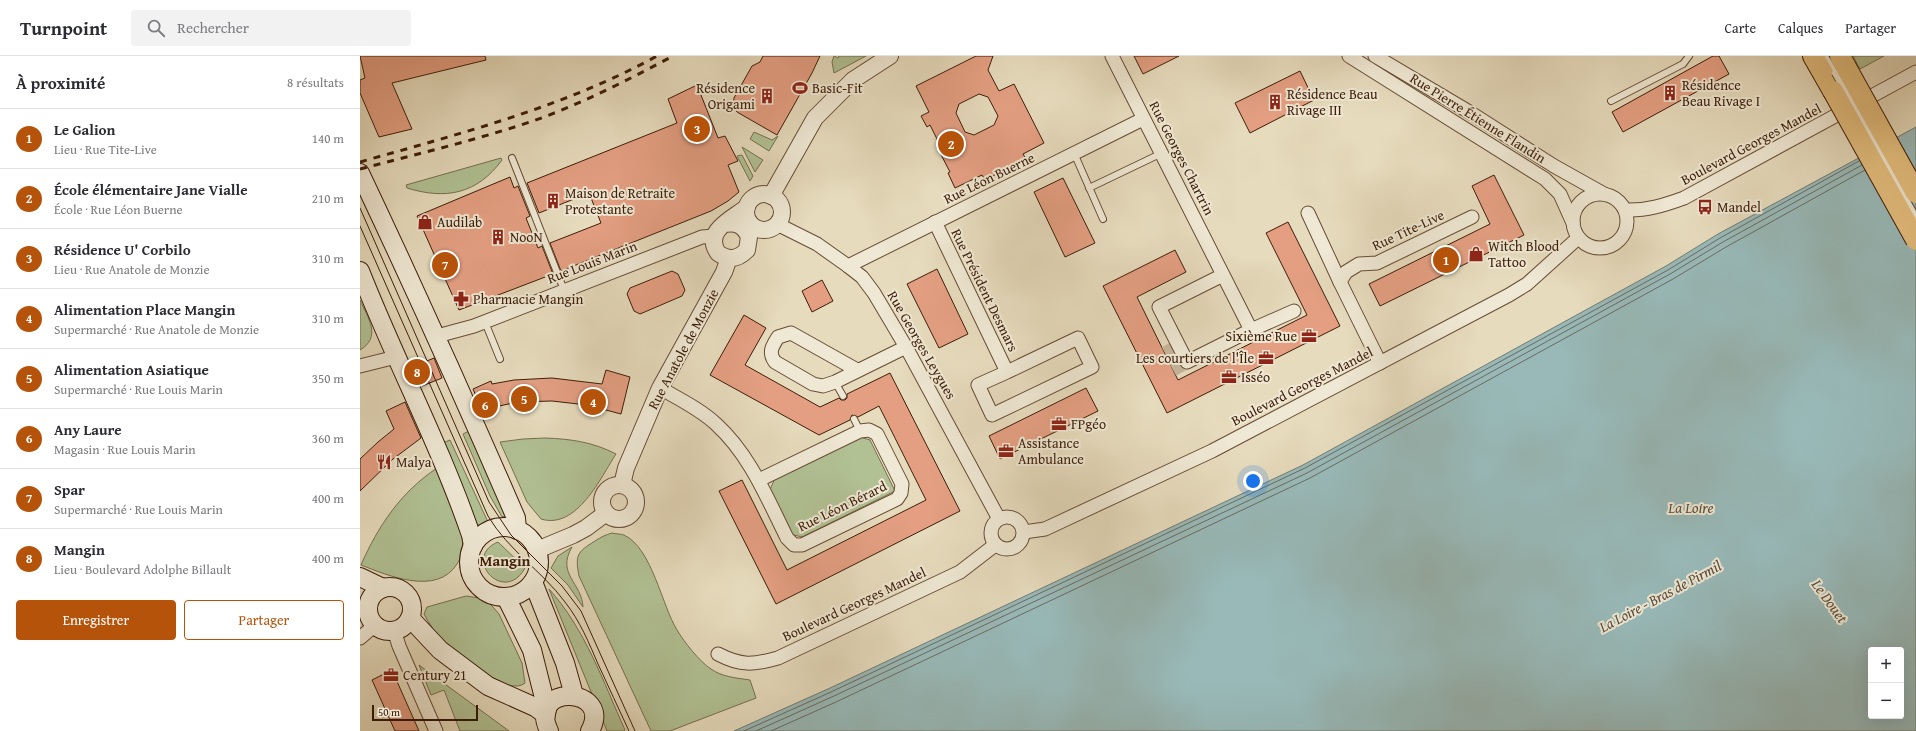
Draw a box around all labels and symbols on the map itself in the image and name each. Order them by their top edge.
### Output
street label: Rue Pierre Étienne Flandin [1406,68,1550,168]
place label: Résidence Beau Rivage I [1682,75,1760,111]
place label: Résidence Origami [696,78,755,114]
place label: Basic-Fit [812,78,863,98]
sports icon: Basic-Fit [791,79,809,97]
place label: Résidence Beau Rivage III [1287,84,1378,120]
building icon: Résidence Beau Rivage I [1661,84,1679,102]
building icon: Résidence Origami [758,87,776,105]
building icon: Résidence Beau Rivage III [1266,93,1284,111]
street label: Rue Georges Chartrin [1145,98,1219,219]
street label: Boulevard Georges Mandel [1677,98,1825,190]
pin: 3 [684,114,710,144]
pin: 2 [938,129,964,159]
street label: Rue Léon Buerne [940,147,1038,209]
place label: Maison de Retraite Protestante [565,183,675,219]
building icon: Maison de Retraite Protestante [544,192,562,210]
place label: Mandel [1717,197,1761,217]
bus stop icon: Mandel [1696,198,1714,216]
street label: Rue Tite-Live [1369,204,1448,255]
place label: Audilab [437,212,482,232]
shop icon: Audilab [416,213,434,231]
street label: Rue Président Desmars [947,225,1023,355]
place label: NooN [510,227,543,247]
building icon: NooN [489,228,507,246]
street label: Rue Louis Marin [544,236,640,288]
place label: Witch Blood Tattoo [1488,236,1560,272]
pin: 1 [1433,245,1459,275]
shop icon: Witch Blood Tattoo [1467,245,1485,263]
pin: 7 [432,250,458,280]
street label: Rue Anatole de Monzie [643,285,724,413]
street label: Rue Georges Leygues [883,287,961,403]
place label: Pharmacie Mangin [473,289,583,309]
pharmacy icon: Pharmacie Mangin [452,290,470,308]
place label: Sixième Rue [1225,326,1297,346]
office icon: Sixième Rue [1300,327,1318,345]
street label: Boulevard Georges Mandel [1228,342,1376,430]
place label: Les courtiers de l'Île [1136,348,1254,368]
office icon: Les courtiers de l'Île [1257,349,1275,367]
pin: 8 [404,357,430,387]
place label: Isséo [1241,367,1270,387]
office icon: Isséo [1220,368,1238,386]
pin: 5 [511,384,537,414]
pin: 4 [580,387,606,417]
pin: 6 [472,390,498,420]
place label: FPgéo [1071,414,1106,434]
office icon: FPgéo [1050,415,1068,433]
place label: Assistance Ambulance [1018,433,1084,469]
office icon: Assistance Ambulance [997,442,1015,460]
place label: Malya [396,452,432,472]
restaurant icon: Malya [375,453,393,471]
your location [1243,471,1263,491]
street label: Rue Léon Bérard [794,476,890,536]
water label: La Loire [1667,497,1714,518]
district label: Mangin [480,550,531,571]
water label: La Loire - Bras de Pirmil [1594,555,1725,638]
street label: Boulevard Georges Mandel [779,562,929,646]
water label: Le Douet [1806,574,1853,627]
place label: Century 21 [403,665,467,685]
office icon: Century 21 [382,666,400,684]
scale bar [372,703,478,722]

